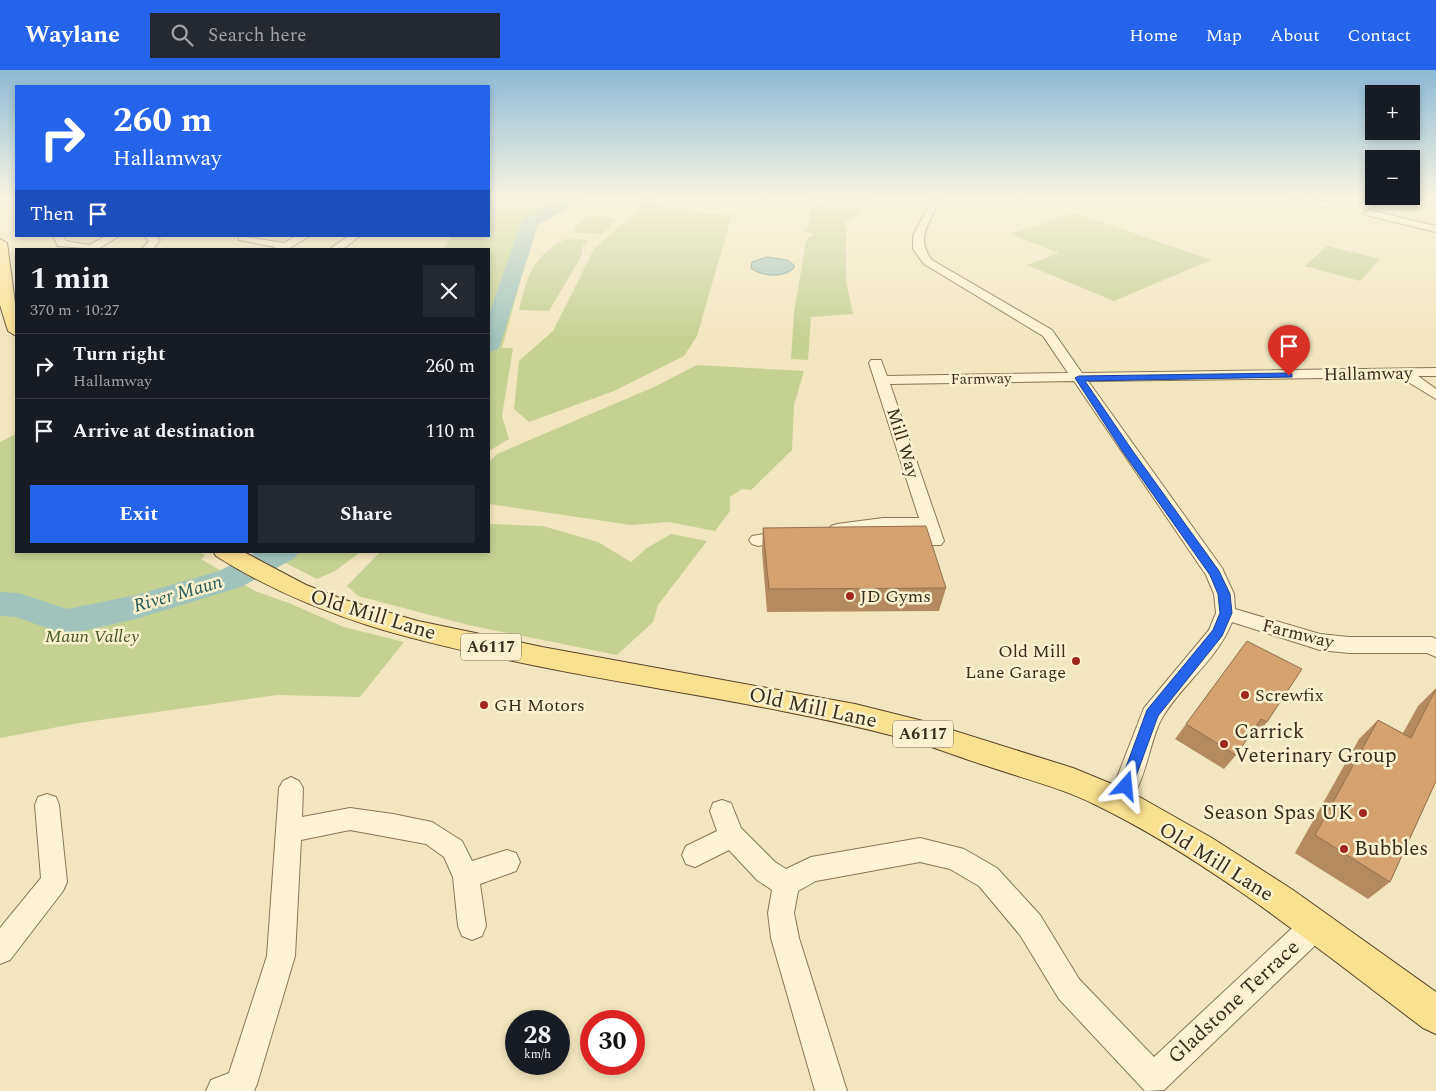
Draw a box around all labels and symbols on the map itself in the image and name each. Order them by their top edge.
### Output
pin [1268,325,1310,376]
street label: Hallamway [1323,360,1414,388]
street label: Farmway [950,367,1012,391]
street label: Mill Way [879,404,927,483]
water label: River Maun [130,567,226,621]
street label: Old Mill Lane [306,581,440,649]
place label: JD Gyms [860,583,931,610]
marker: JD Gyms [844,590,856,602]
street label: Farmway [1259,612,1338,656]
park label: Maun Valley [45,623,139,650]
road number: A6117 [461,634,521,660]
place label: Old Mill Lane Garage [965,638,1066,686]
marker: Old Mill Lane Garage [1070,655,1082,667]
street label: Old Mill Lane [746,679,880,737]
place label: Screwfix [1255,682,1324,709]
marker: Screwfix [1239,689,1251,701]
place label: GH Motors [494,692,585,719]
marker: GH Motors [478,699,490,711]
place label: Carrick Veterinary Group [1234,716,1397,772]
road number: A6117 [893,721,953,748]
marker: Carrick Veterinary Group [1218,738,1230,750]
position arrow [1099,759,1151,811]
place label: Season Spas UK [1203,797,1353,829]
marker: Season Spas UK [1357,807,1369,819]
street label: Old Mill Lane [1152,814,1280,910]
place label: Bubbles [1354,833,1428,865]
marker: Bubbles [1338,843,1350,855]
street label: Gladstone Terrace [1161,932,1307,1072]
speed limit sign: 30 [580,1010,645,1075]

